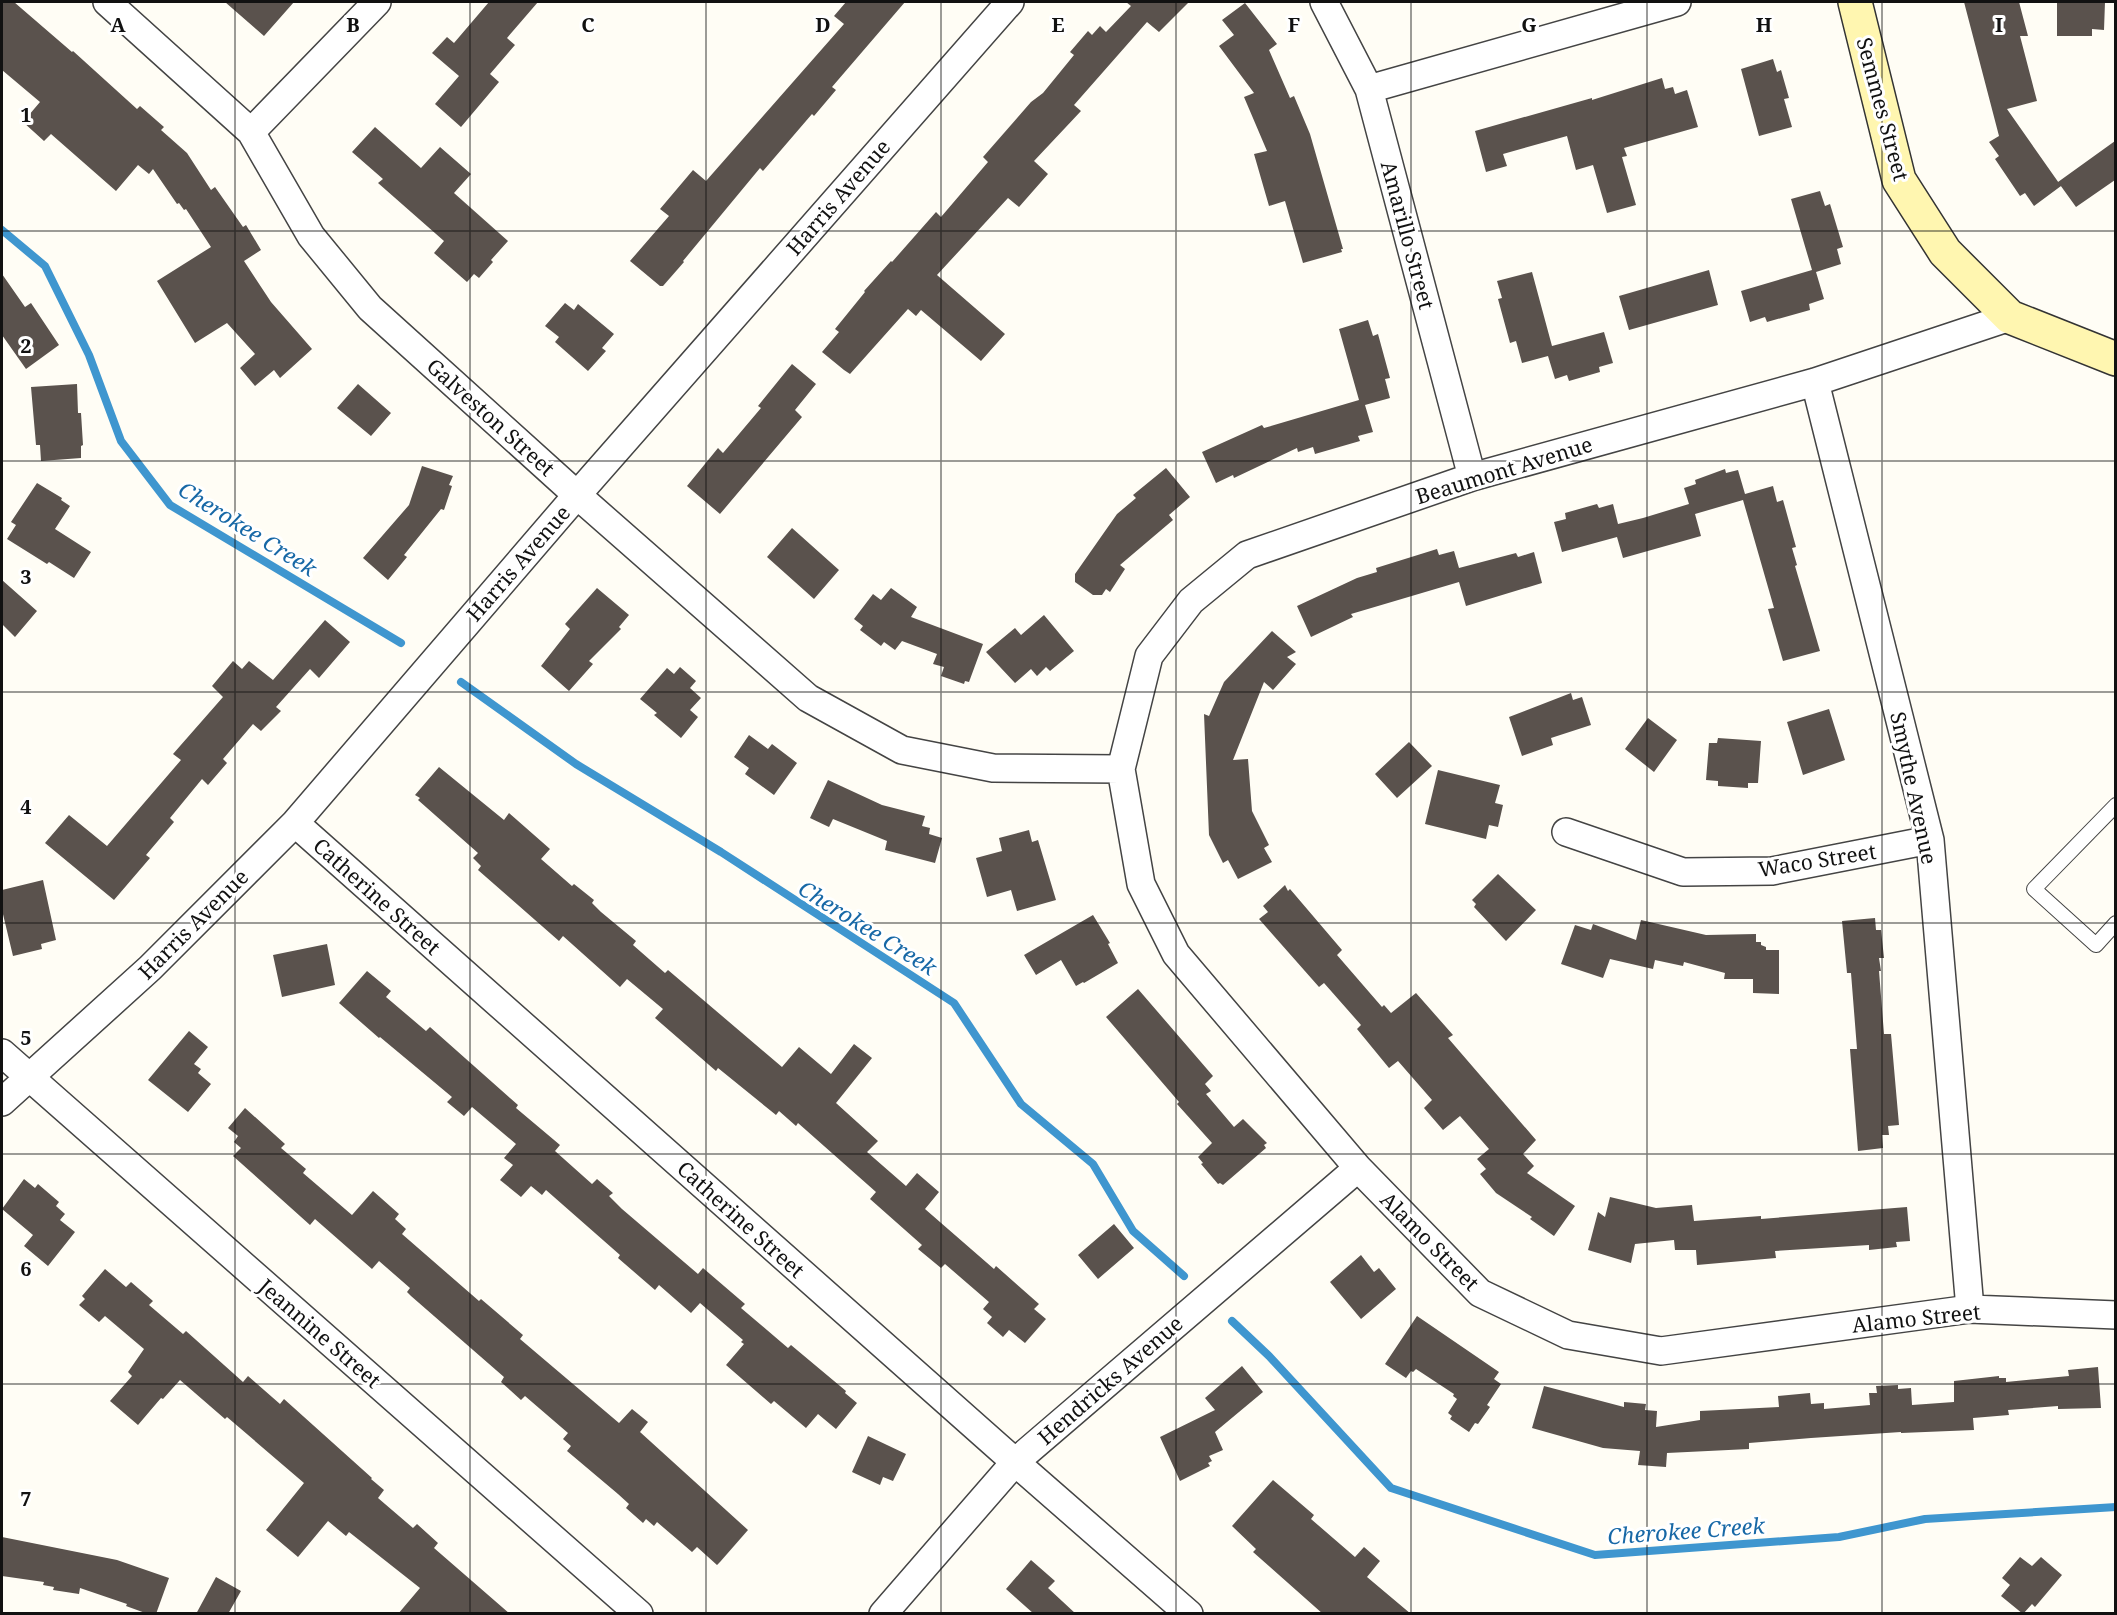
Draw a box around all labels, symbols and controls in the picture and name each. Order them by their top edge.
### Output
text: A [110,11,126,38]
text: B [346,11,360,38]
text: C [581,11,595,38]
text: D [815,11,831,38]
text: E [1051,11,1065,38]
text: F [1288,11,1300,38]
text: G [1521,11,1537,38]
text: H [1756,11,1772,38]
text: I [1995,11,2003,38]
street label: Semmes Street [1850,34,1916,184]
text: 1 [20,101,32,128]
street label: Harris Avenue [780,133,896,261]
street label: Amarillo Street [1375,158,1441,312]
text: 2 [20,332,32,359]
street label: Galveston Street [421,352,561,482]
street label: Beaumont Avenue [1412,430,1596,510]
water label: Cherokee Creek [173,474,324,583]
street label: Harris Avenue [460,499,576,627]
text: 3 [20,563,32,590]
street label: Smythe Avenue [1884,709,1944,867]
text: 4 [20,793,32,820]
street label: Catherine Street [307,831,447,961]
street label: Waco Street [1756,837,1878,883]
street label: Harris Avenue [132,863,254,985]
water label: Cherokee Creek [793,873,944,982]
text: 5 [20,1024,32,1051]
street label: Catherine Street [671,1154,811,1284]
street label: Alamo Street [1374,1185,1486,1297]
text: 6 [20,1255,32,1282]
street label: Jeannine Street [252,1272,387,1394]
street label: Alamo Street [1850,1297,1982,1339]
street label: Hendricks Avenue [1032,1309,1188,1451]
text: 7 [20,1485,32,1512]
water label: Cherokee Creek [1606,1509,1767,1550]

